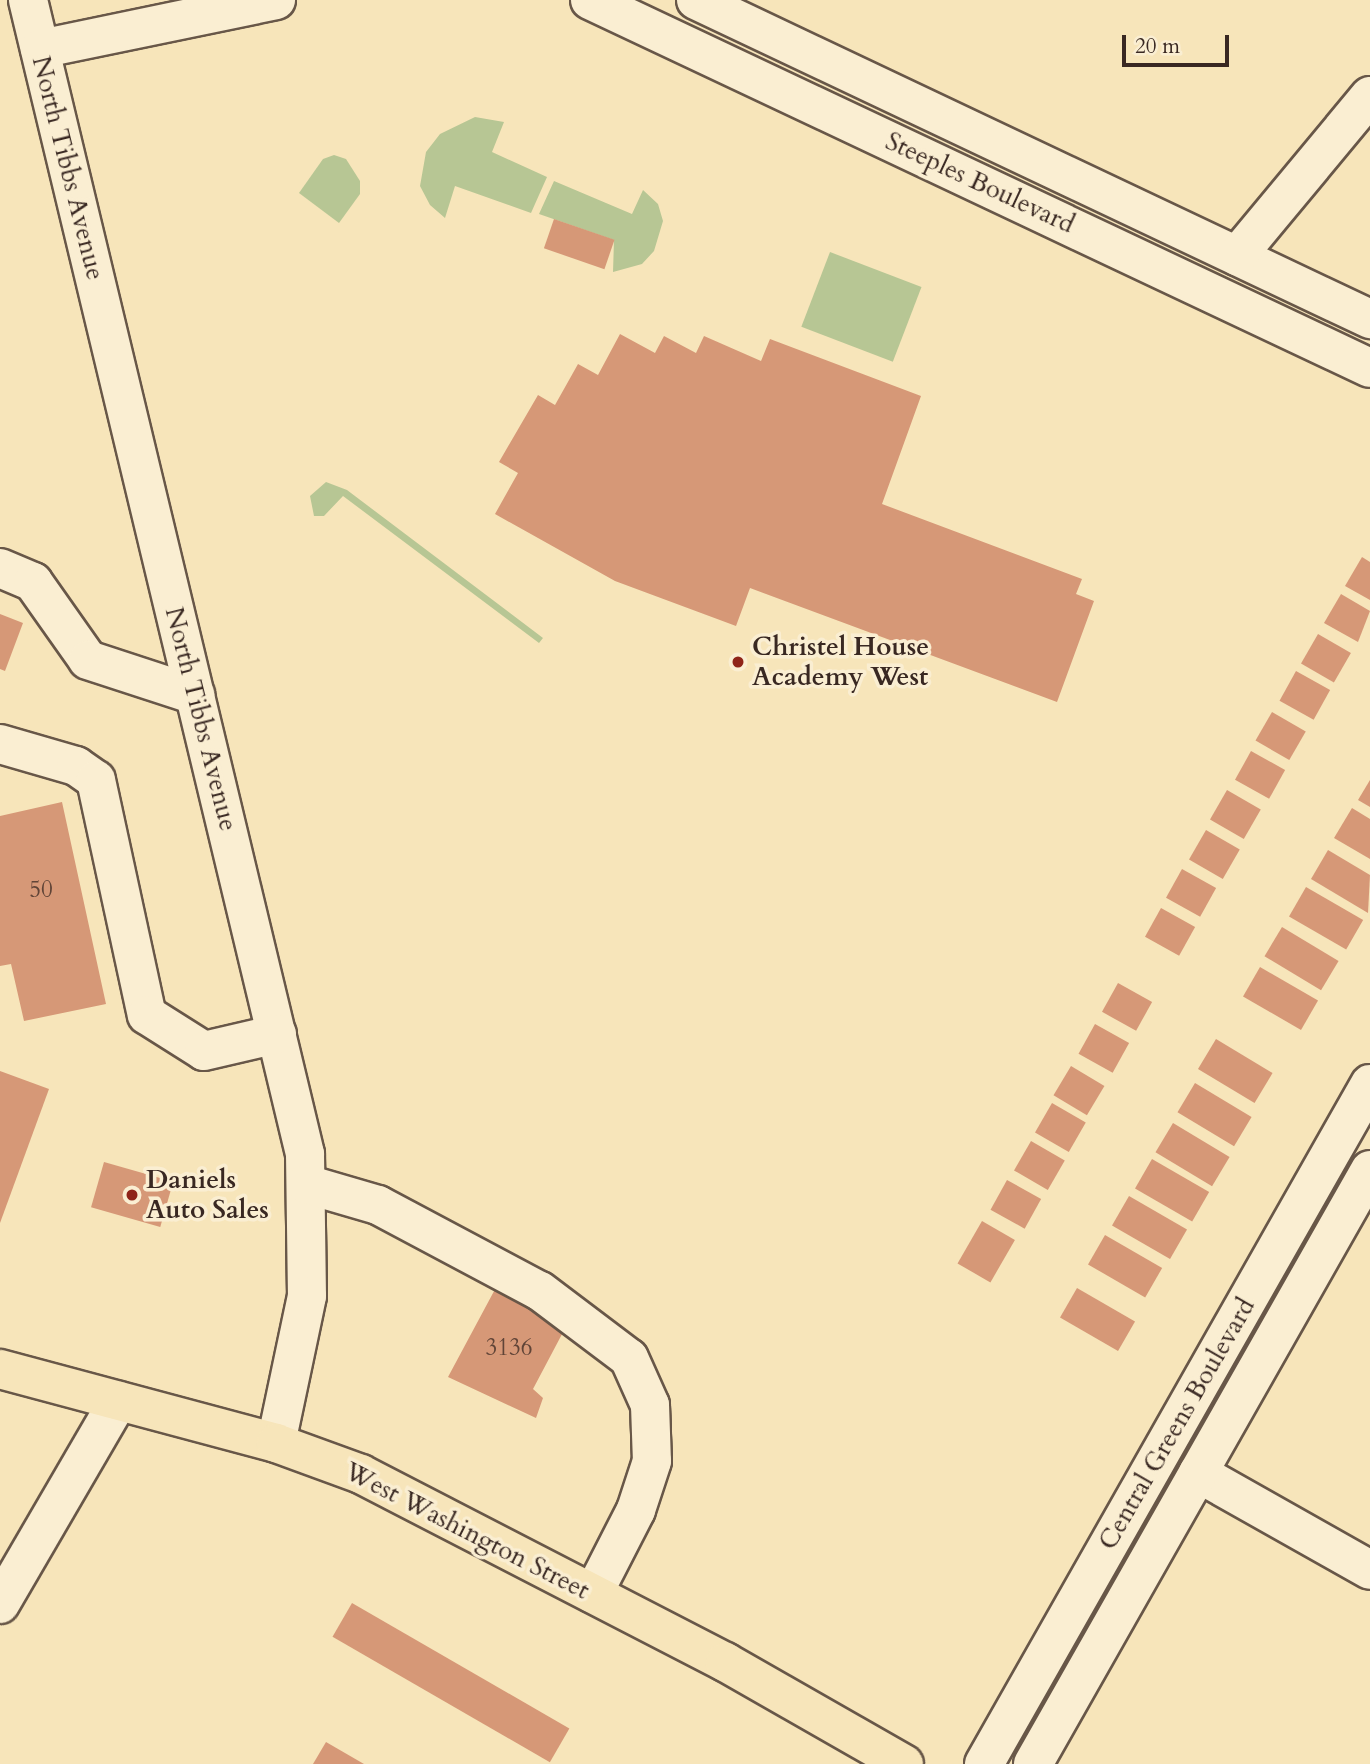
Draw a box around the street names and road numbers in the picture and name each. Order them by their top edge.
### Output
street label: North Tibbs Avenue [25,53,111,283]
street label: Steeples Boulevard [881,126,1079,240]
street label: North Tibbs Avenue [158,604,244,834]
street label: Central Greens Boulevard [1092,1293,1262,1555]
street label: West Washington Street [339,1456,595,1606]

